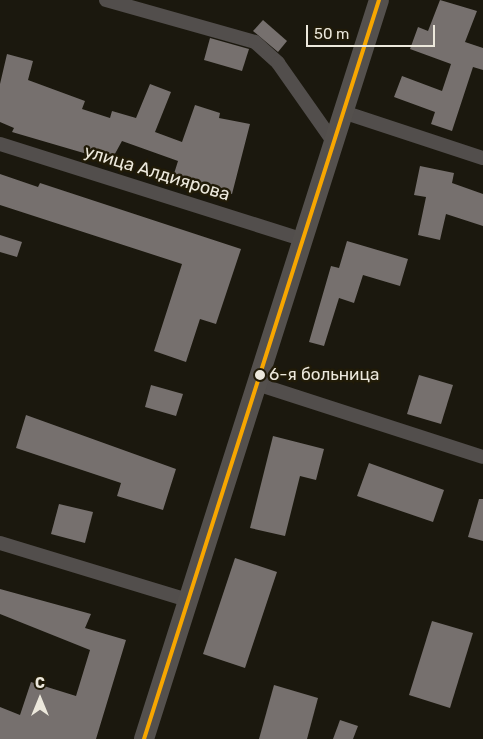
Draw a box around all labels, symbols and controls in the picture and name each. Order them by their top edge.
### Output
scale bar [308,15,437,47]
text: 50 m [314,25,349,43]
street label: улица Алдиярова [81,141,233,205]
place label: 6-я больница [269,365,379,385]
marker: 6-я больница [255,370,265,380]
north arrow [15,674,65,724]
text: С [35,675,45,692]

